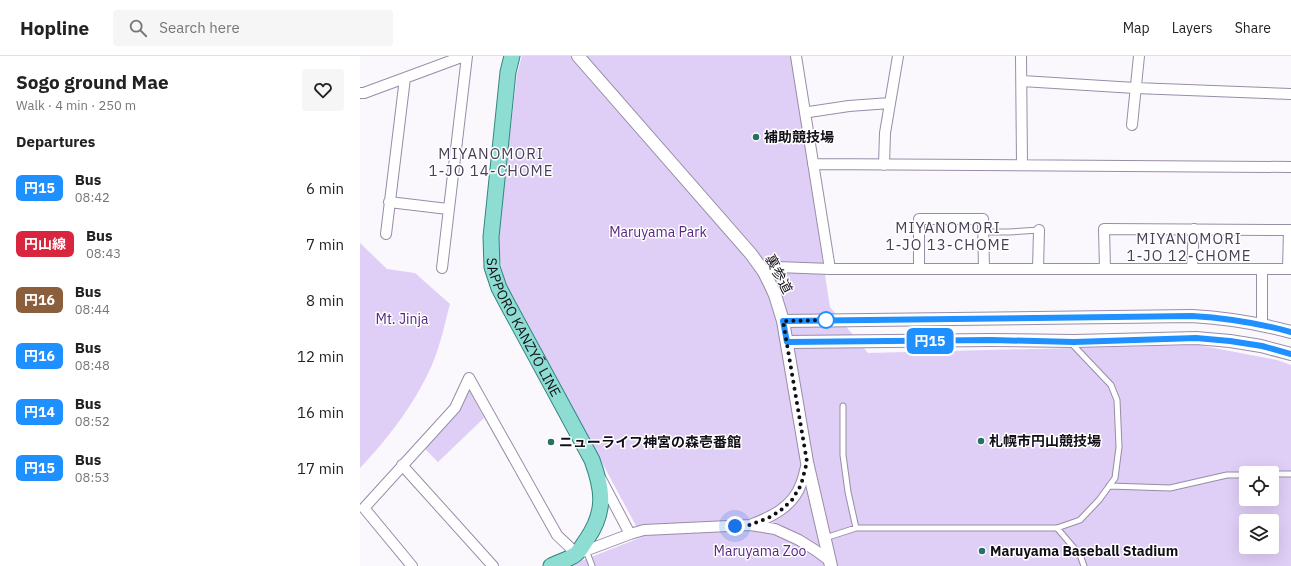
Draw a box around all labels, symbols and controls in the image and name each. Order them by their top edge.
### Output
search box [113,10,393,46]
text: Hopline [20,16,89,40]
icon: search [127,17,149,39]
text: Search here [159,18,240,37]
text: Map [1123,19,1150,37]
text: Layers [1172,19,1213,37]
text: Share [1235,19,1271,37]
button: heart [302,69,344,111]
text: Sogo ground Mae [16,70,169,94]
text: Walk · 4 min · 250 m [16,97,136,114]
place label: 補助競技場 [764,128,834,146]
text: Departures [16,132,95,151]
marker: 補助競技場 [751,132,761,142]
district label: MIYANOMORI 1-JO 14-CHOME [428,144,554,180]
text: Bus [75,170,101,189]
text: 円15 [24,179,55,197]
text: 6 min [306,179,344,198]
text: 08:42 [75,189,110,206]
district label: MIYANOMORI 1-JO 13-CHOME [885,218,1011,254]
park label: Maruyama Park [609,223,707,241]
text: Bus [86,226,113,245]
district label: MIYANOMORI 1-JO 12-CHOME [1126,229,1252,265]
text: 円山線 [24,235,66,253]
text: 7 min [306,235,344,254]
text: 08:43 [86,245,121,262]
street label: 裏参道 [761,251,797,297]
street label: SAPPORO KANZYŌ LINE [483,257,565,400]
text: Bus [75,282,101,301]
text: 円16 [24,291,55,309]
text: 8 min [306,291,344,310]
text: 08:44 [75,301,110,318]
park label: Mt. Jinja [376,310,429,328]
unlabelled marker [817,311,835,329]
line badge: 円15 [907,328,953,354]
text: 円15 [915,332,945,350]
text: Bus [75,338,101,357]
text: 円16 [24,347,55,365]
text: 12 min [297,347,344,366]
text: 08:48 [75,357,110,374]
text: Bus [75,394,101,413]
text: 円14 [24,403,55,421]
text: 16 min [297,403,344,422]
text: 08:52 [75,413,110,430]
place label: 札幌市円山競技場 [989,432,1101,450]
place label: ニューライフ神宮の森壱番館 [559,433,741,451]
marker: 札幌市円山競技場 [976,436,986,446]
marker: ニューライフ神宮の森壱番館 [546,437,556,447]
text: Bus [75,450,101,469]
text: 円15 [24,459,55,477]
text: 17 min [297,459,344,478]
map controls [1239,466,1279,554]
button: locate [1239,466,1279,506]
text: 08:53 [75,469,110,486]
button: layers [1239,514,1279,554]
your location [725,516,745,536]
park label: Maruyama Zoo [714,542,807,560]
place label: Maruyama Baseball Stadium [990,542,1178,560]
marker: Maruyama Baseball Stadium [977,546,987,556]

